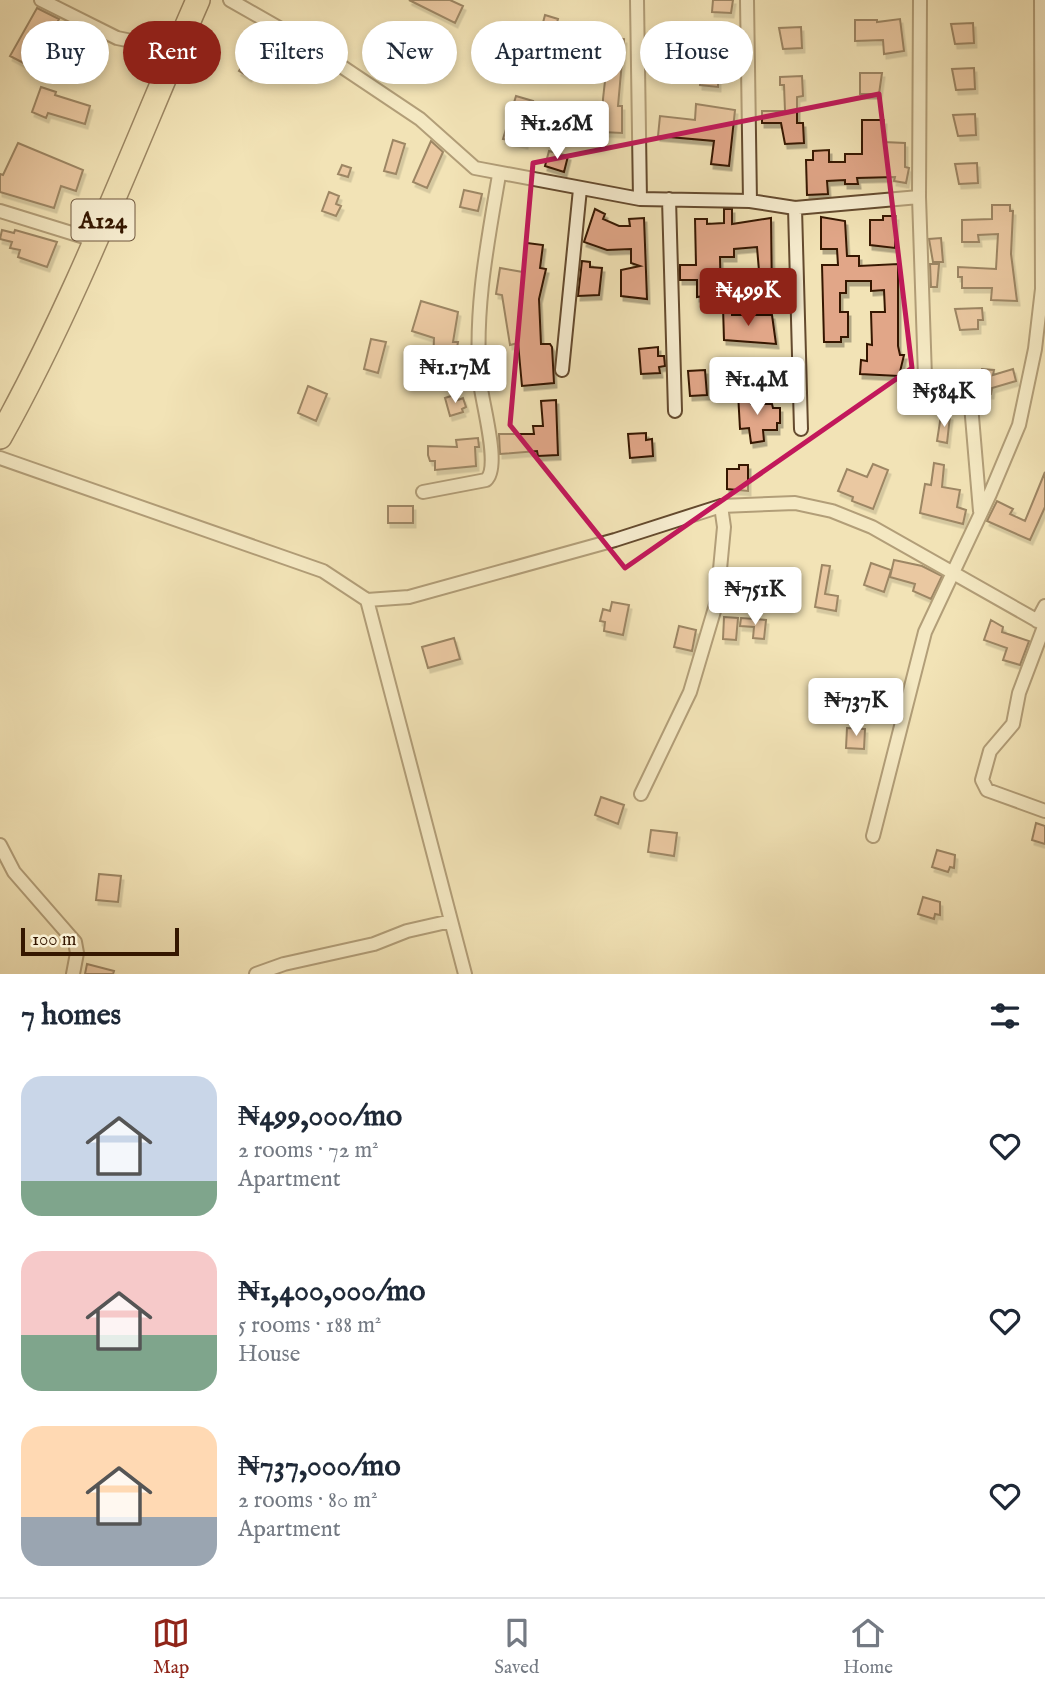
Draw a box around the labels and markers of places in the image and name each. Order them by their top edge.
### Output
pin: ₦1.26M [500,102,614,161]
pin: ₦499K [699,268,797,328]
pin: ₦1.17M [398,346,512,405]
pin: ₦1.4M [708,358,806,417]
pin: ₦584K [895,370,993,429]
pin: ₦751K [706,568,804,627]
pin: ₦737K [807,678,905,738]

